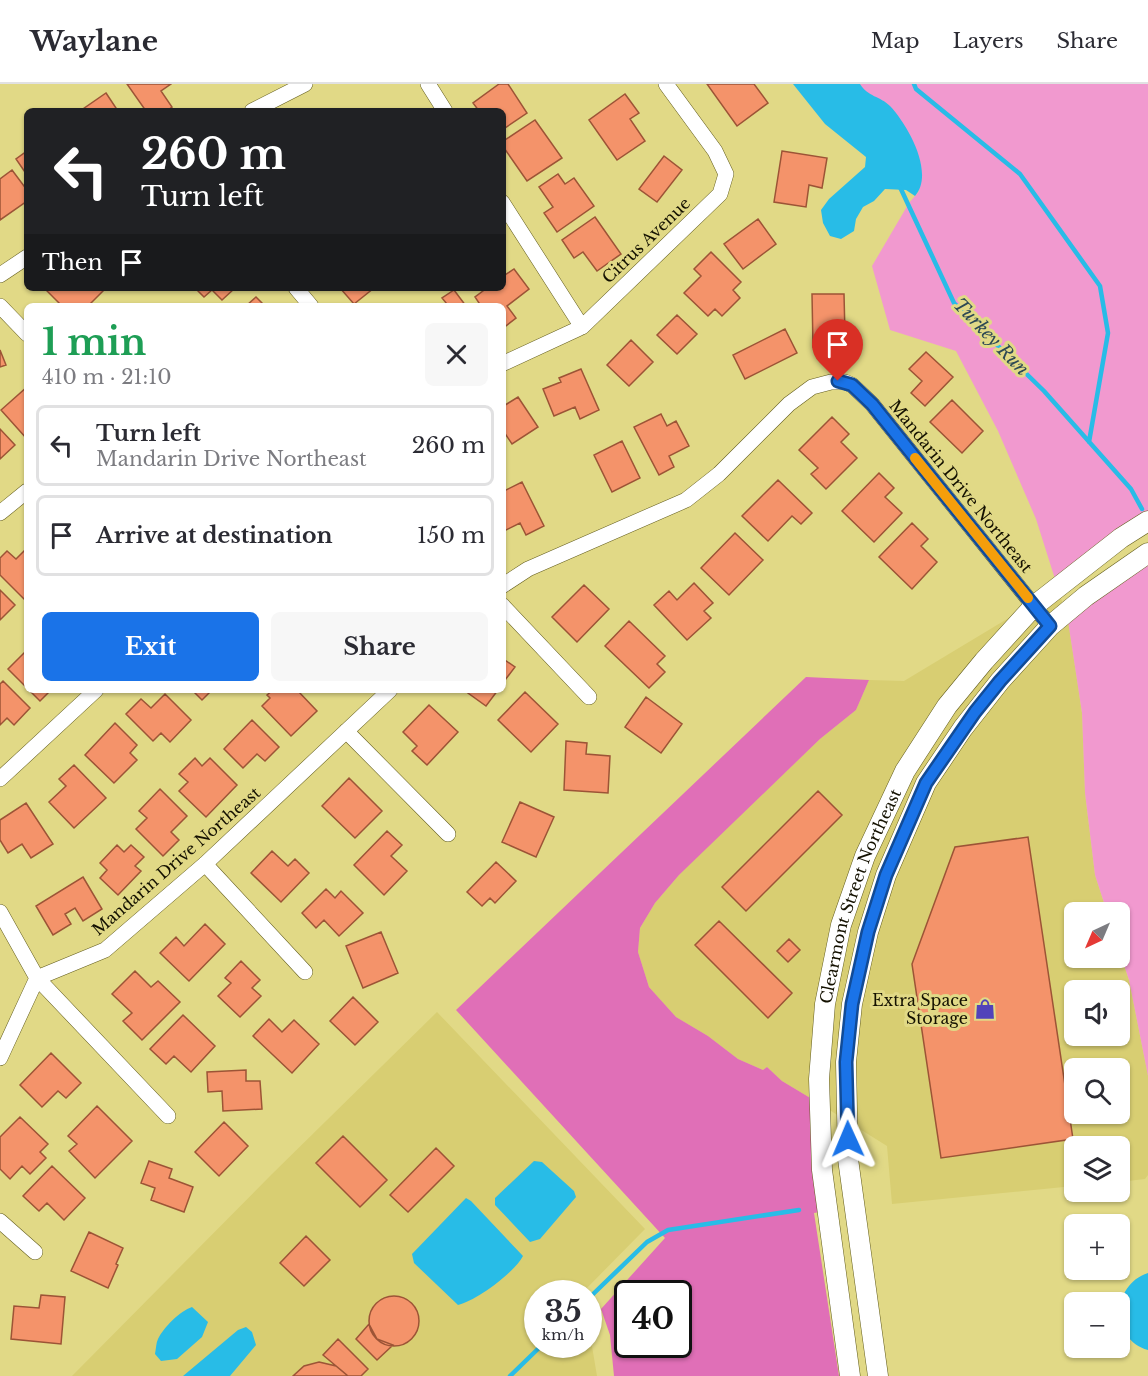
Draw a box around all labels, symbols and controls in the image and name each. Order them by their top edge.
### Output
text: Waylane [30,24,158,59]
text: Map [871,28,920,54]
text: Layers [953,28,1024,54]
text: Share [1057,28,1118,54]
text: 260 m [141,128,286,180]
icon: left [42,132,120,210]
text: Turn left [141,180,264,213]
street label: Citrus Avenue [598,193,694,287]
icon: arrive [115,246,148,279]
text: Then [42,249,103,276]
water label: Turkey Run [949,294,1033,380]
pin [812,319,863,381]
text: 1 min [42,320,146,365]
button: close [425,323,488,386]
icon: arrive [821,328,854,361]
text: 410 m · 21:10 [42,365,171,389]
street label: Mandarin Drive Northeast [885,396,1037,576]
text: Turn left [96,420,201,447]
icon: left [45,429,78,462]
text: 260 m [412,432,485,459]
text: Mandarin Drive Northeast [96,447,367,471]
icon: arrive [45,519,78,552]
text: Arrive at destination [96,522,333,549]
text: 150 m [417,522,485,549]
button: Exit [42,612,259,681]
button: Share [271,612,488,681]
street label: Mandarin Drive Northeast [88,782,264,940]
street label: Clearmont Street Northeast [815,785,905,1005]
north arrow [1064,902,1130,968]
map controls [1064,902,1130,1358]
button: sound [1064,980,1130,1046]
place label: Extra Space Storage [872,990,968,1028]
shop icon: Extra Space Storage [973,997,997,1021]
button: search [1064,1058,1130,1124]
position arrow [816,1107,880,1171]
button: layers [1064,1136,1130,1202]
button: + [1064,1214,1130,1280]
speed limit sign: 40 [614,1280,692,1358]
button: − [1064,1292,1130,1358]
text: 35 [545,1293,581,1330]
text: km/h [542,1325,584,1344]

